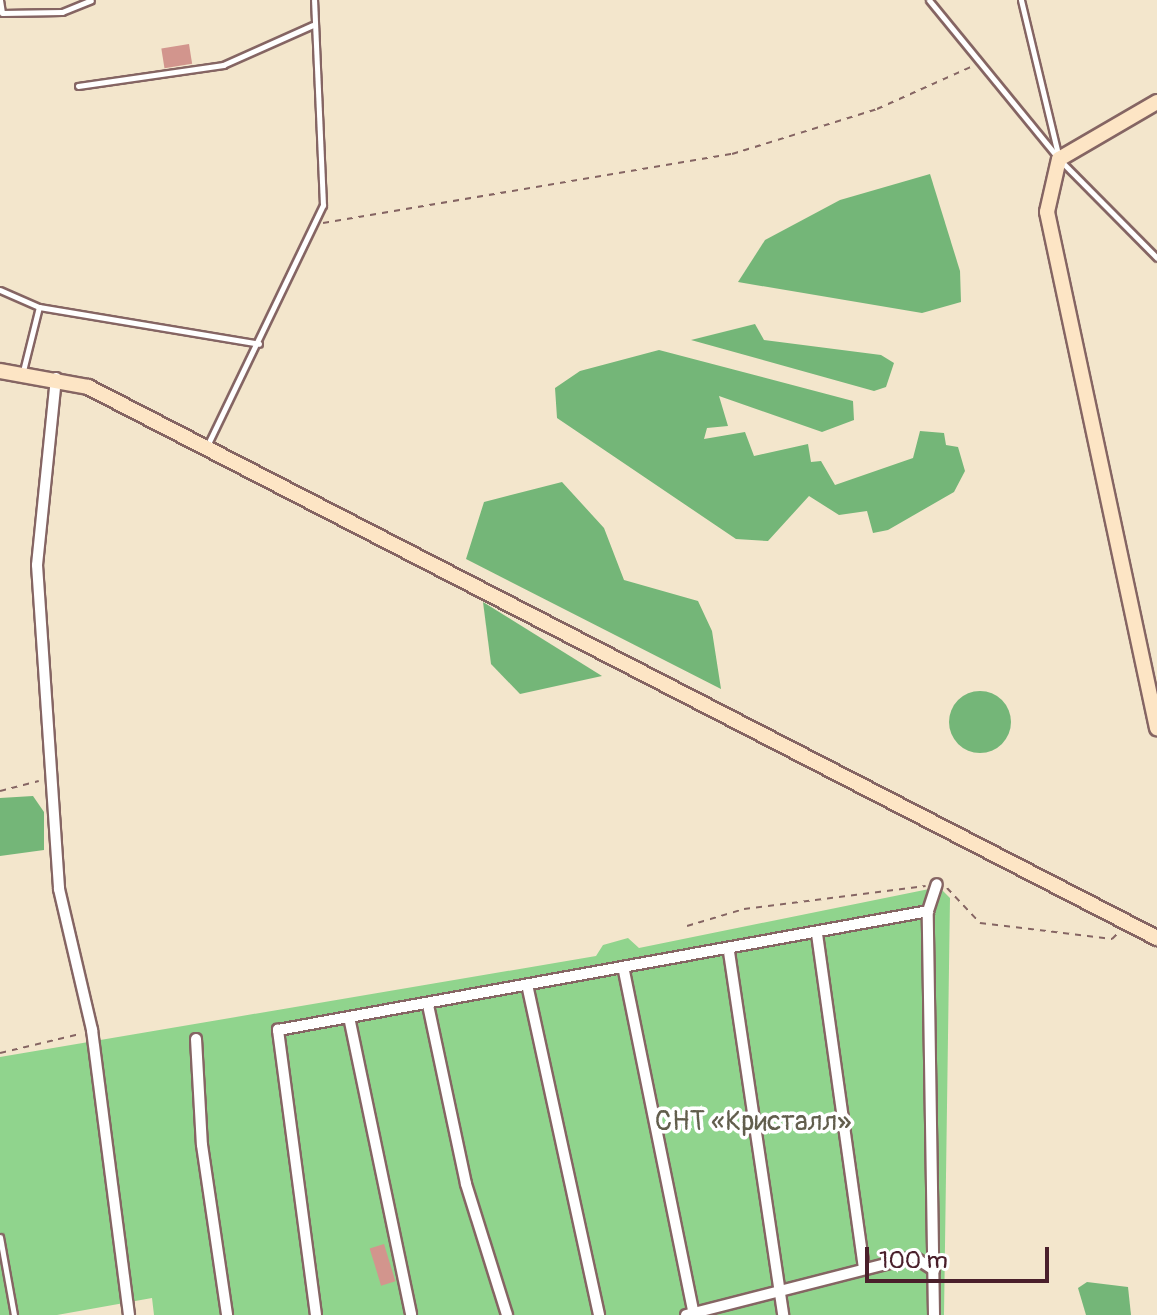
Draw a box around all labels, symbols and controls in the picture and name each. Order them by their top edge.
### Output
park label: СНТ «Кристалл» [655,1105,851,1139]
scale bar [869,1231,1053,1281]
text: 100 m [879,1246,948,1275]

